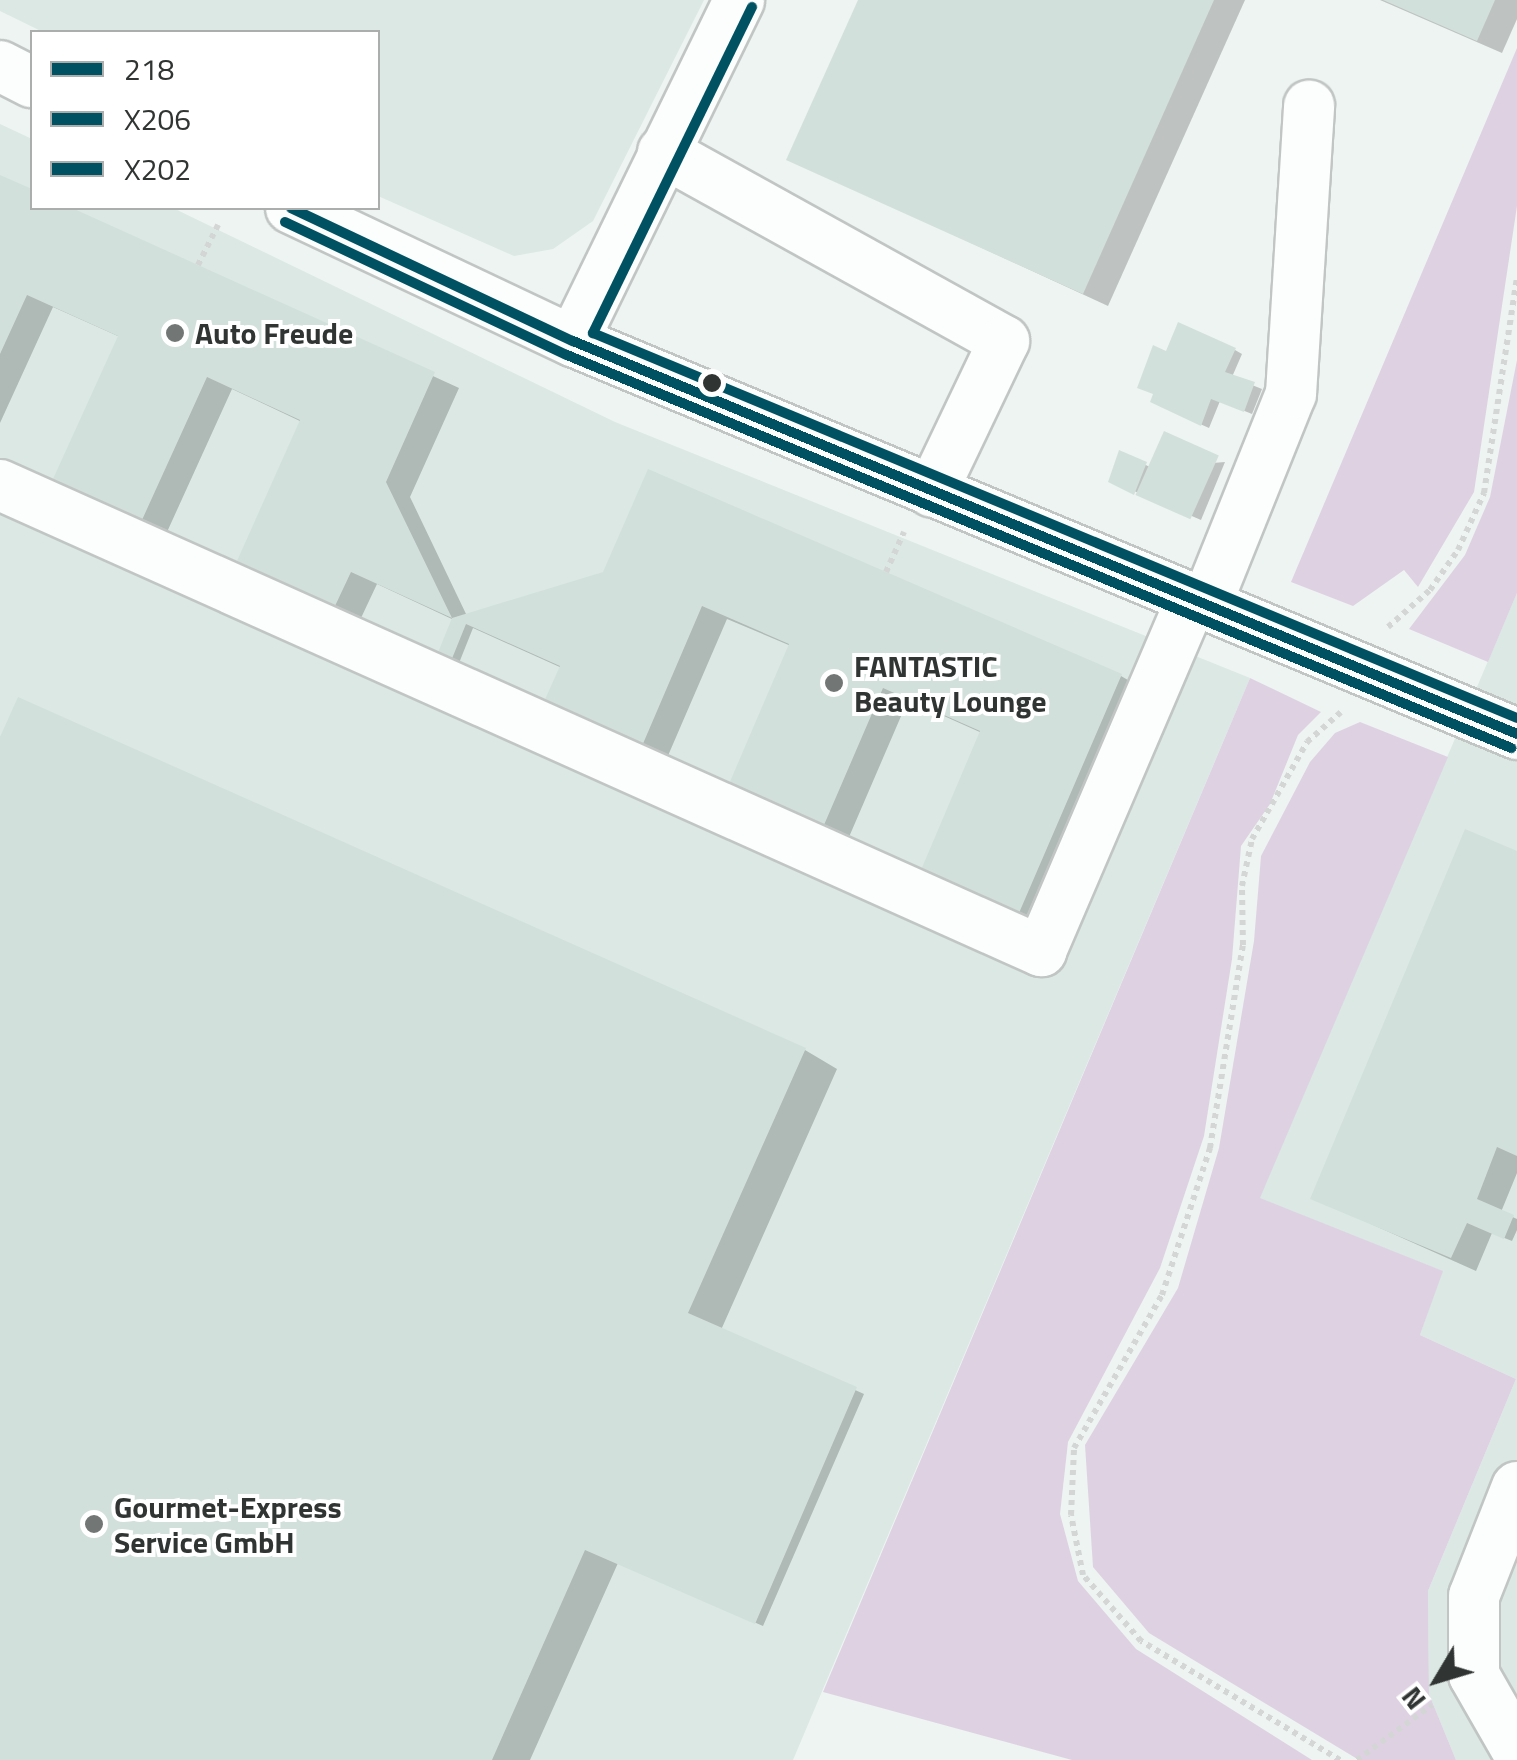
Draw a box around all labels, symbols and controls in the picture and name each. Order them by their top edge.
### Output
legend [30,30,380,210]
text: 218 [124,46,174,92]
text: X206 [124,96,191,142]
text: X202 [124,146,191,192]
place label: Auto Freude [195,315,353,351]
marker: Auto Freude [164,322,186,344]
unlabelled marker [702,373,722,393]
place label: FANTASTIC Beauty Lounge [854,648,1047,718]
marker: FANTASTIC Beauty Lounge [823,672,845,694]
place label: Gourmet-Express Service GmbH [114,1489,342,1560]
marker: Gourmet-Express Service GmbH [83,1513,105,1535]
north arrow [1387,1630,1487,1730]
text: N [1390,1678,1436,1720]

